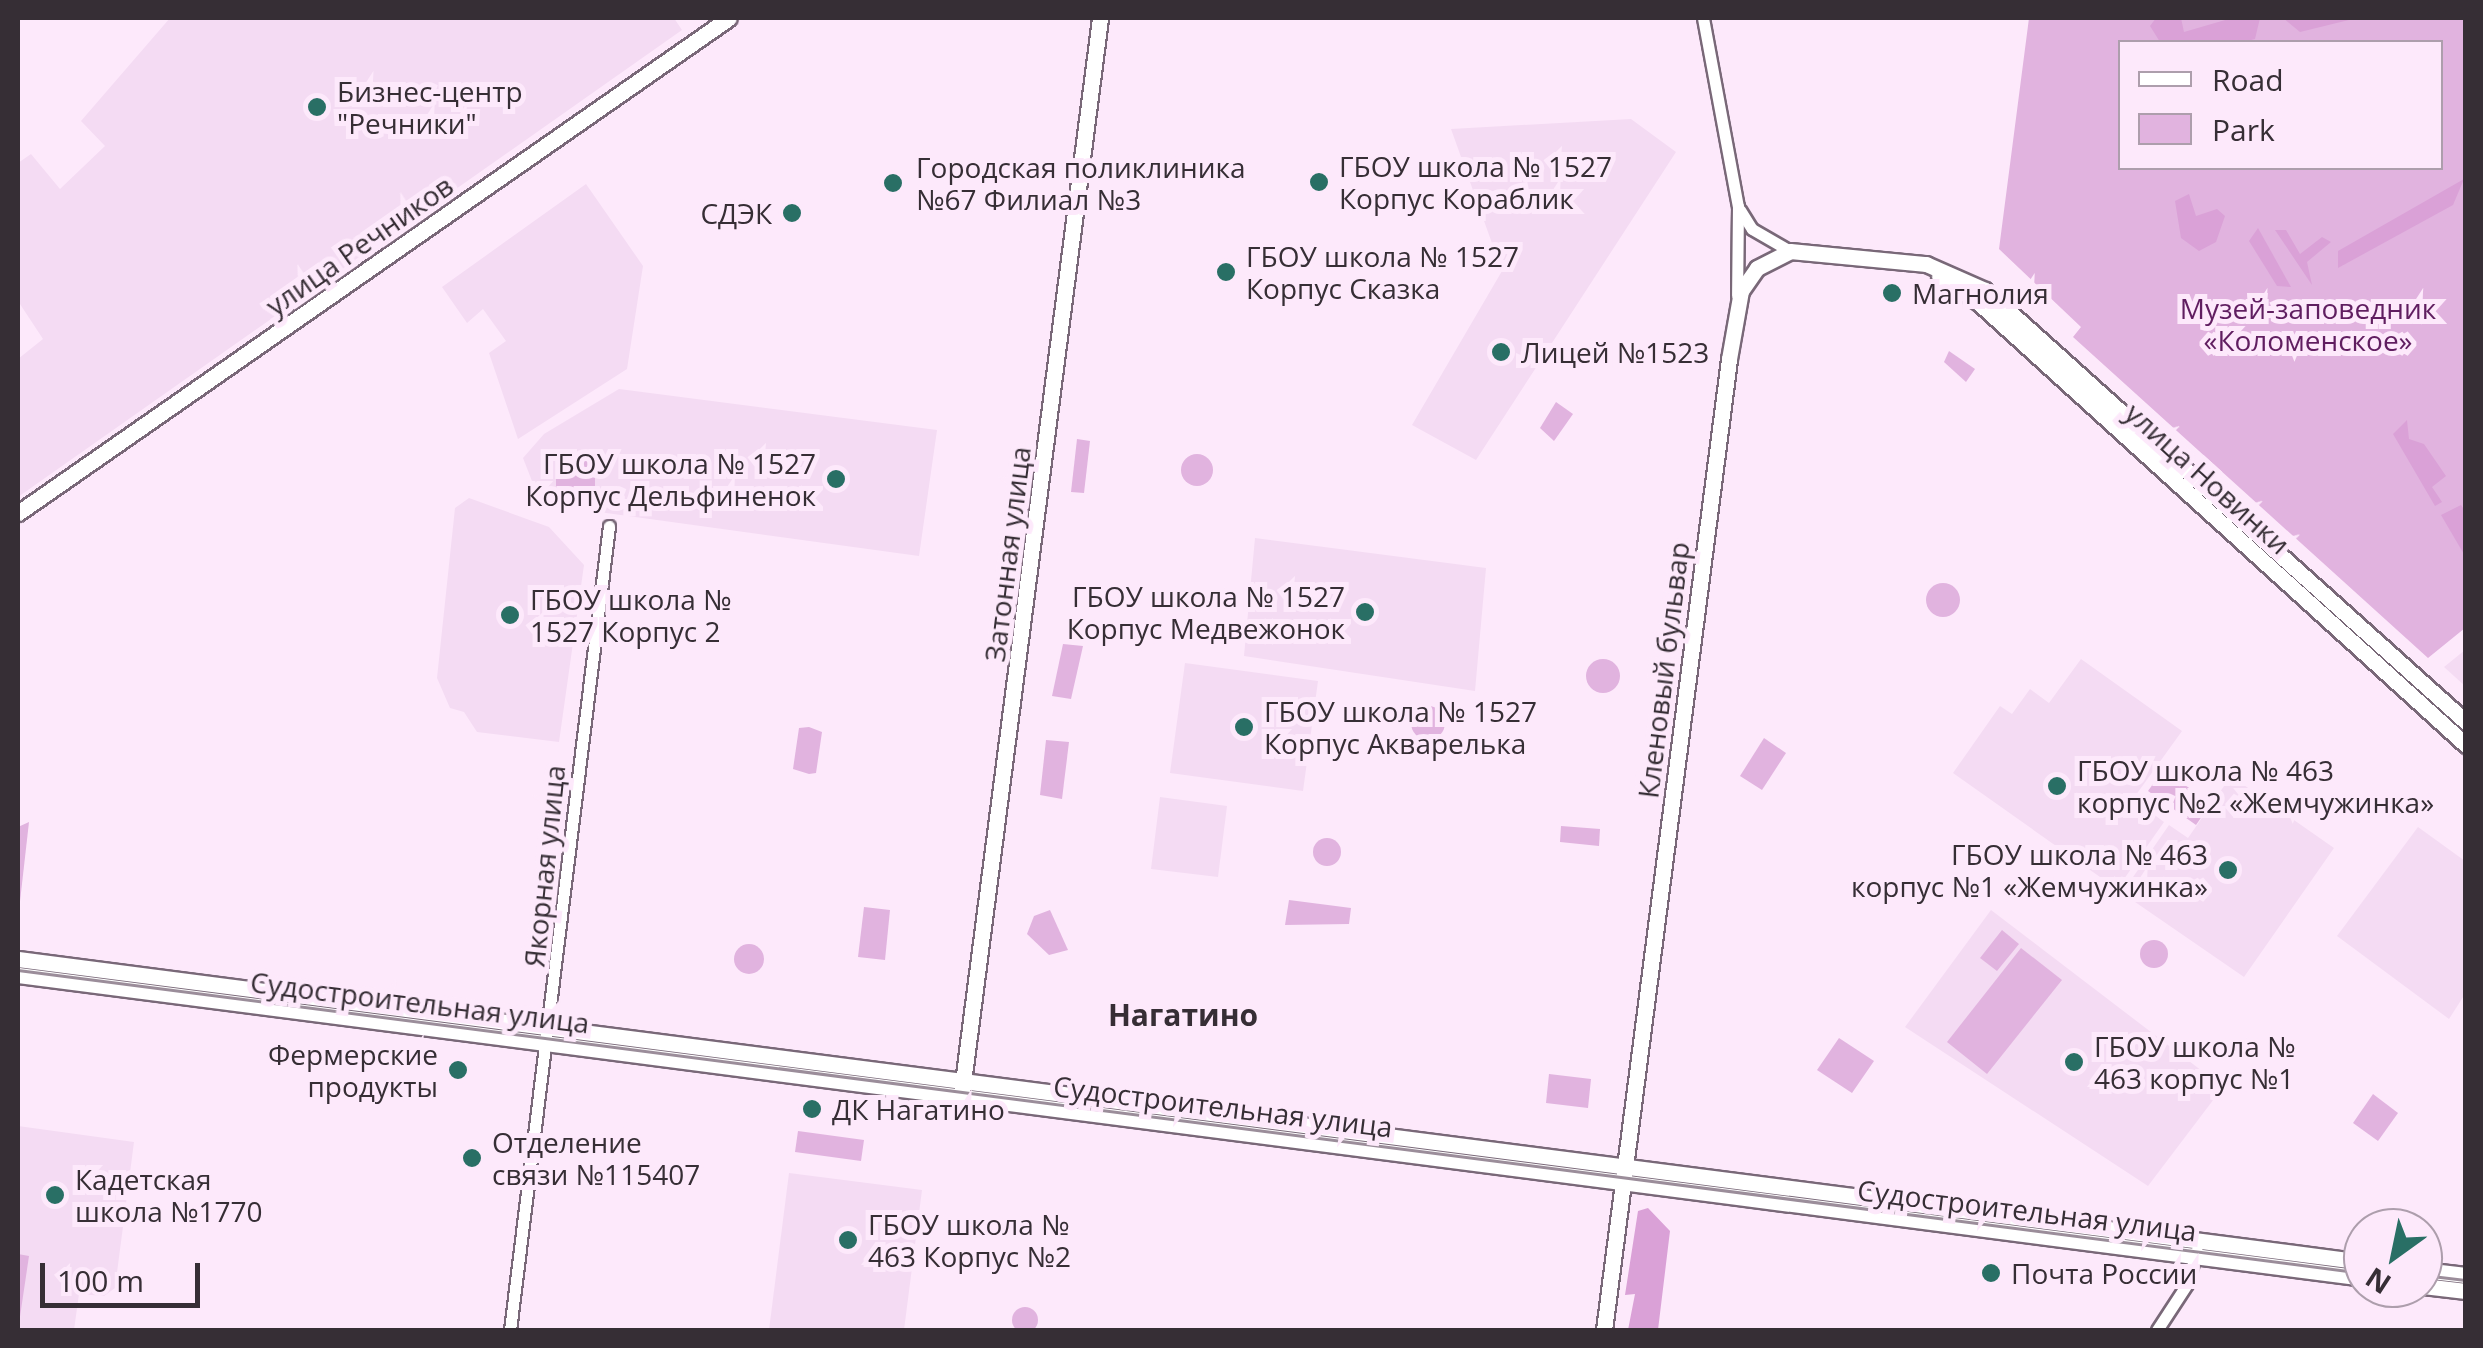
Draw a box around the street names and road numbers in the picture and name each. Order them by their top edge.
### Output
street label: улица Речников [259,168,459,322]
street label: улица Новинки [2119,395,2297,561]
street label: Затонная улица [977,444,1037,664]
street label: Кленовый бульвар [1631,540,1695,800]
street label: Якорная улица [517,763,571,969]
street label: Судостроительная улица [249,965,591,1039]
street label: Судостроительная улица [1052,1069,1394,1143]
street label: Судостроительная улица [1856,1173,2198,1247]

